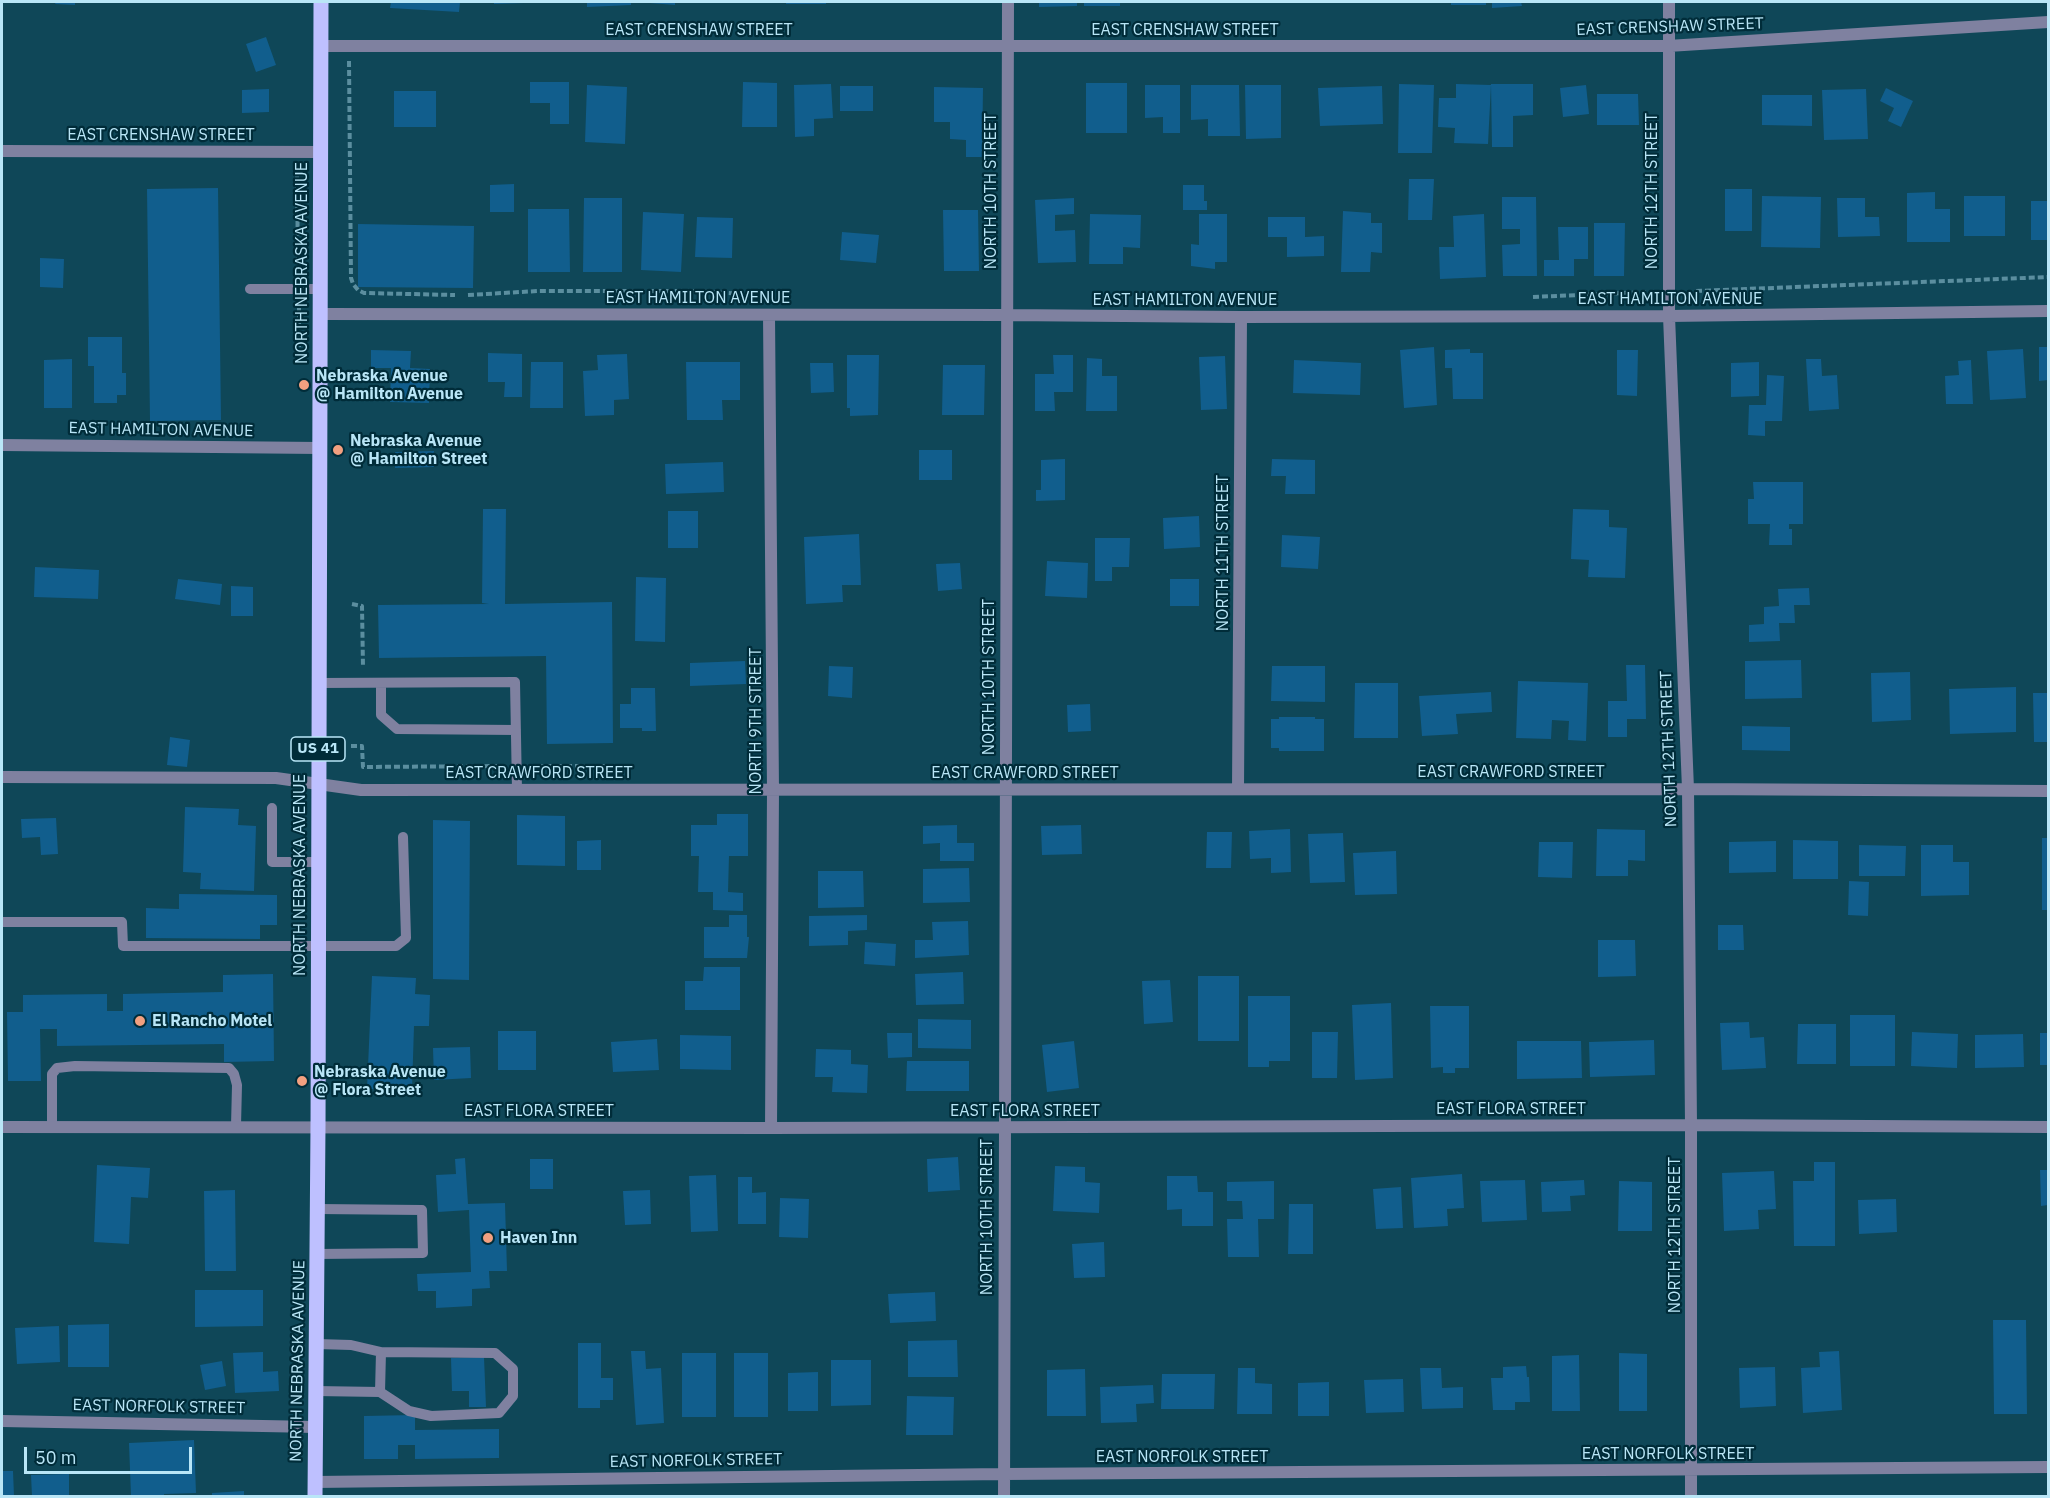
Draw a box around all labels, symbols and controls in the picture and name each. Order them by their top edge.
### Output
street label: EAST CRENSHAW STREET [1576,14,1764,40]
street label: EAST CRENSHAW STREET [605,20,793,40]
street label: EAST CRENSHAW STREET [1091,20,1279,40]
street label: NORTH 10TH STREET [981,113,1001,269]
street label: NORTH 12TH STREET [1642,113,1662,269]
street label: EAST CRENSHAW STREET [67,125,255,145]
street label: NORTH NEBRASKA AVENUE [292,162,312,364]
street label: EAST HAMILTON AVENUE [606,288,790,308]
street label: EAST HAMILTON AVENUE [1578,289,1762,309]
street label: EAST HAMILTON AVENUE [1093,290,1277,310]
place label: Nebraska Avenue @ Hamilton Avenue [316,366,463,404]
marker: Nebraska Avenue @ Hamilton Avenue [297,378,311,392]
street label: EAST HAMILTON AVENUE [68,419,254,441]
place label: Nebraska Avenue @ Hamilton Street [350,431,487,469]
marker: Nebraska Avenue @ Hamilton Street [331,443,345,457]
street label: NORTH 11TH STREET [1213,475,1233,631]
street label: NORTH 10TH STREET [979,599,999,755]
street label: NORTH 9TH STREET [746,648,766,794]
street label: NORTH 12TH STREET [1657,670,1681,828]
road number: US 41 [291,737,345,761]
street label: EAST CRAWFORD STREET [1417,762,1605,782]
street label: EAST CRAWFORD STREET [445,763,633,783]
street label: EAST CRAWFORD STREET [931,763,1119,783]
street label: NORTH NEBRASKA AVENUE [290,774,310,976]
place label: El Rancho Motel [152,1011,272,1031]
marker: El Rancho Motel [133,1014,147,1028]
place label: Nebraska Avenue @ Flora Street [314,1062,446,1100]
marker: Nebraska Avenue @ Flora Street [295,1074,309,1088]
street label: EAST FLORA STREET [1436,1099,1586,1119]
street label: EAST FLORA STREET [464,1101,614,1121]
street label: EAST FLORA STREET [950,1101,1100,1121]
street label: NORTH 10TH STREET [977,1139,997,1295]
street label: NORTH 12TH STREET [1665,1157,1685,1313]
place label: Haven Inn [500,1228,577,1248]
marker: Haven Inn [481,1231,495,1245]
street label: NORTH NEBRASKA AVENUE [287,1260,309,1462]
street label: EAST NORFOLK STREET [72,1396,246,1418]
scale bar [27,1435,195,1473]
street label: EAST NORFOLK STREET [1582,1444,1754,1464]
text: 50 m [35,1446,77,1469]
street label: EAST NORFOLK STREET [1096,1447,1268,1467]
street label: EAST NORFOLK STREET [609,1450,783,1472]

